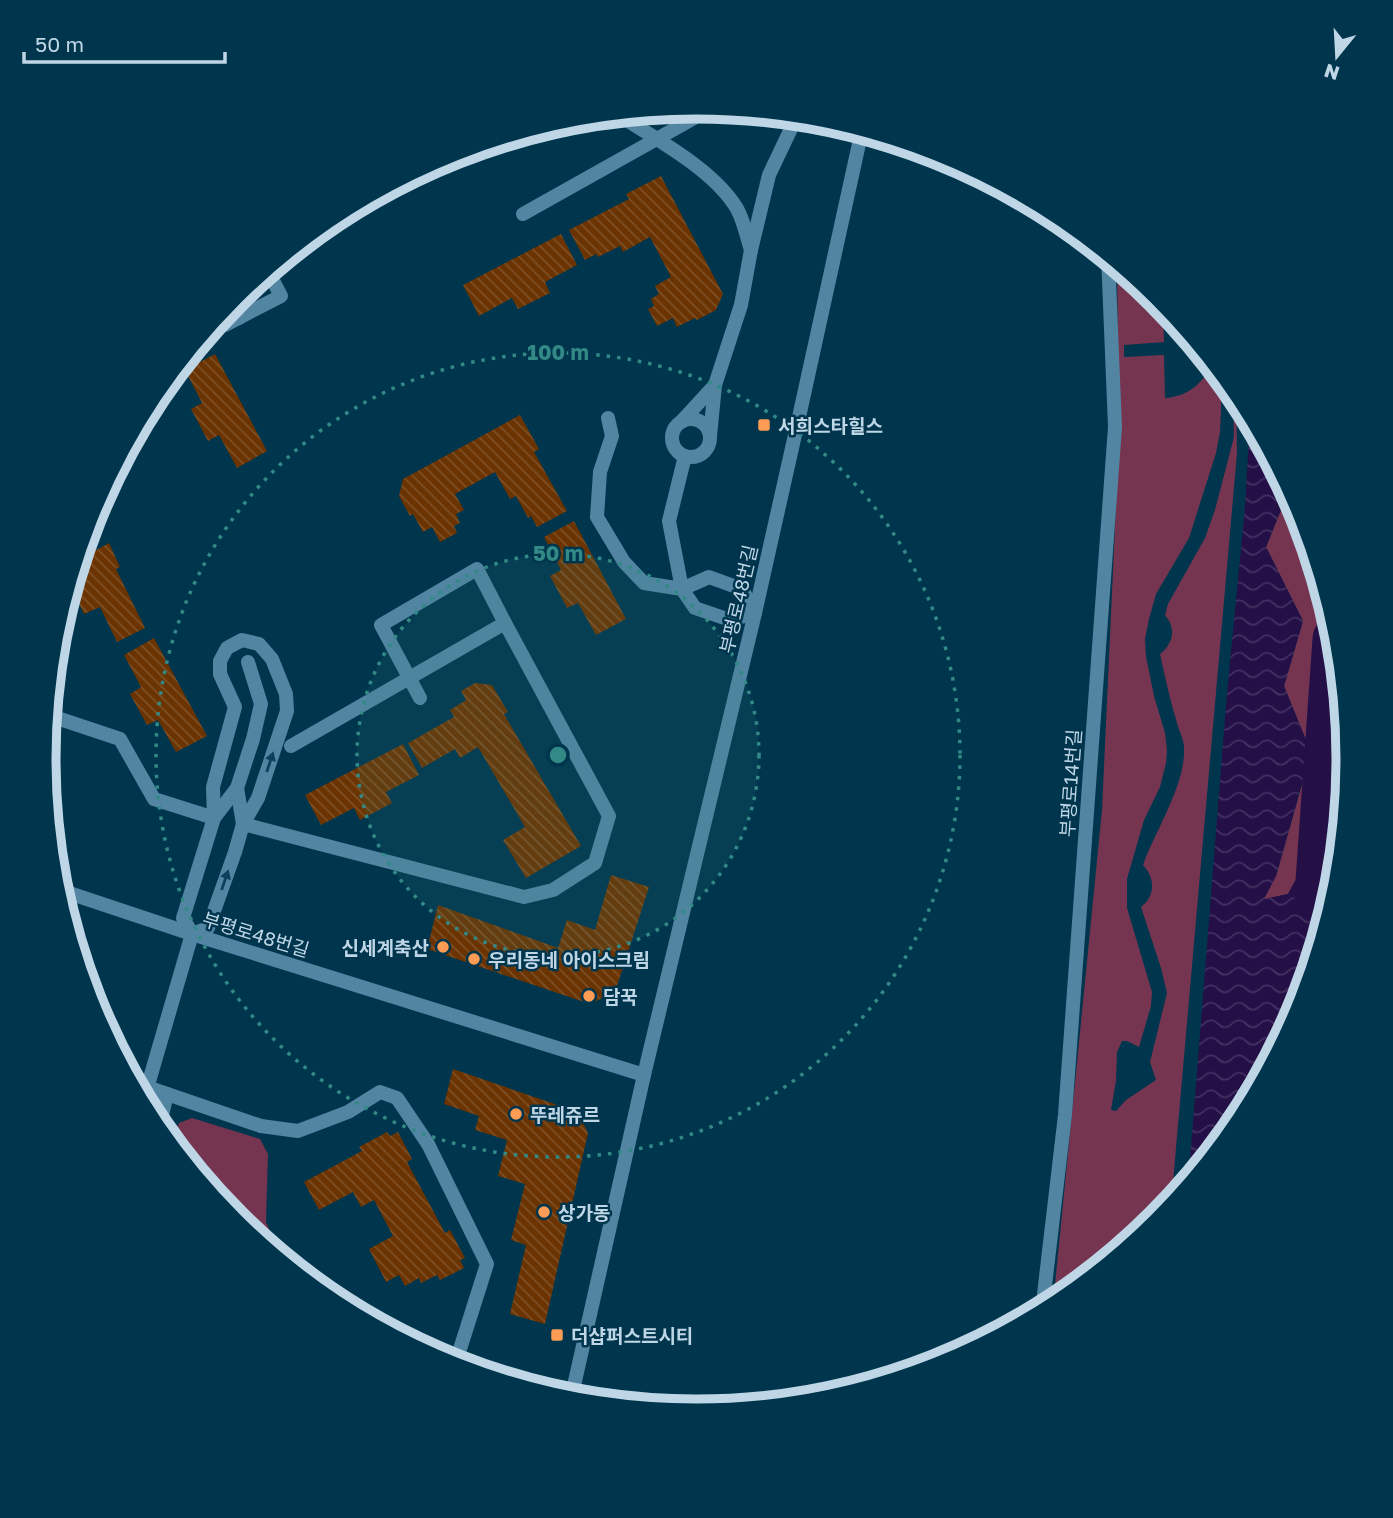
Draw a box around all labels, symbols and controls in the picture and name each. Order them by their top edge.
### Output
scale bar [24,21,226,65]
north arrow [1302,21,1372,91]
text: 50 m [35,31,84,57]
text: N [1321,59,1342,86]
text: 100 m [527,339,589,365]
place label: 서희스타힐스 [778,414,883,437]
marker: 서희스타힐스 [756,417,772,433]
text: 50 m [533,540,583,566]
street label: 부평로48번길 [714,543,762,655]
street label: 부평로14번길 [1055,728,1085,838]
centre of rings [546,743,570,767]
one-way arrow [265,752,275,773]
one-way arrow [220,870,231,891]
street label: 부평로48번길 [200,907,312,961]
place label: 신세계축산 [342,936,430,959]
marker: 신세계축산 [435,939,451,955]
place label: 우리동네 아이스크림 [488,948,650,971]
marker: 우리동네 아이스크림 [466,951,482,967]
place label: 담꾹 [603,985,638,1008]
marker: 담꾹 [581,988,597,1004]
place label: 뚜레쥬르 [530,1103,600,1126]
marker: 뚜레쥬르 [508,1106,524,1122]
place label: 상가동 [558,1201,610,1224]
marker: 상가동 [536,1204,552,1220]
place label: 더샵퍼스트시티 [571,1324,693,1347]
marker: 더샵퍼스트시티 [549,1327,565,1343]

